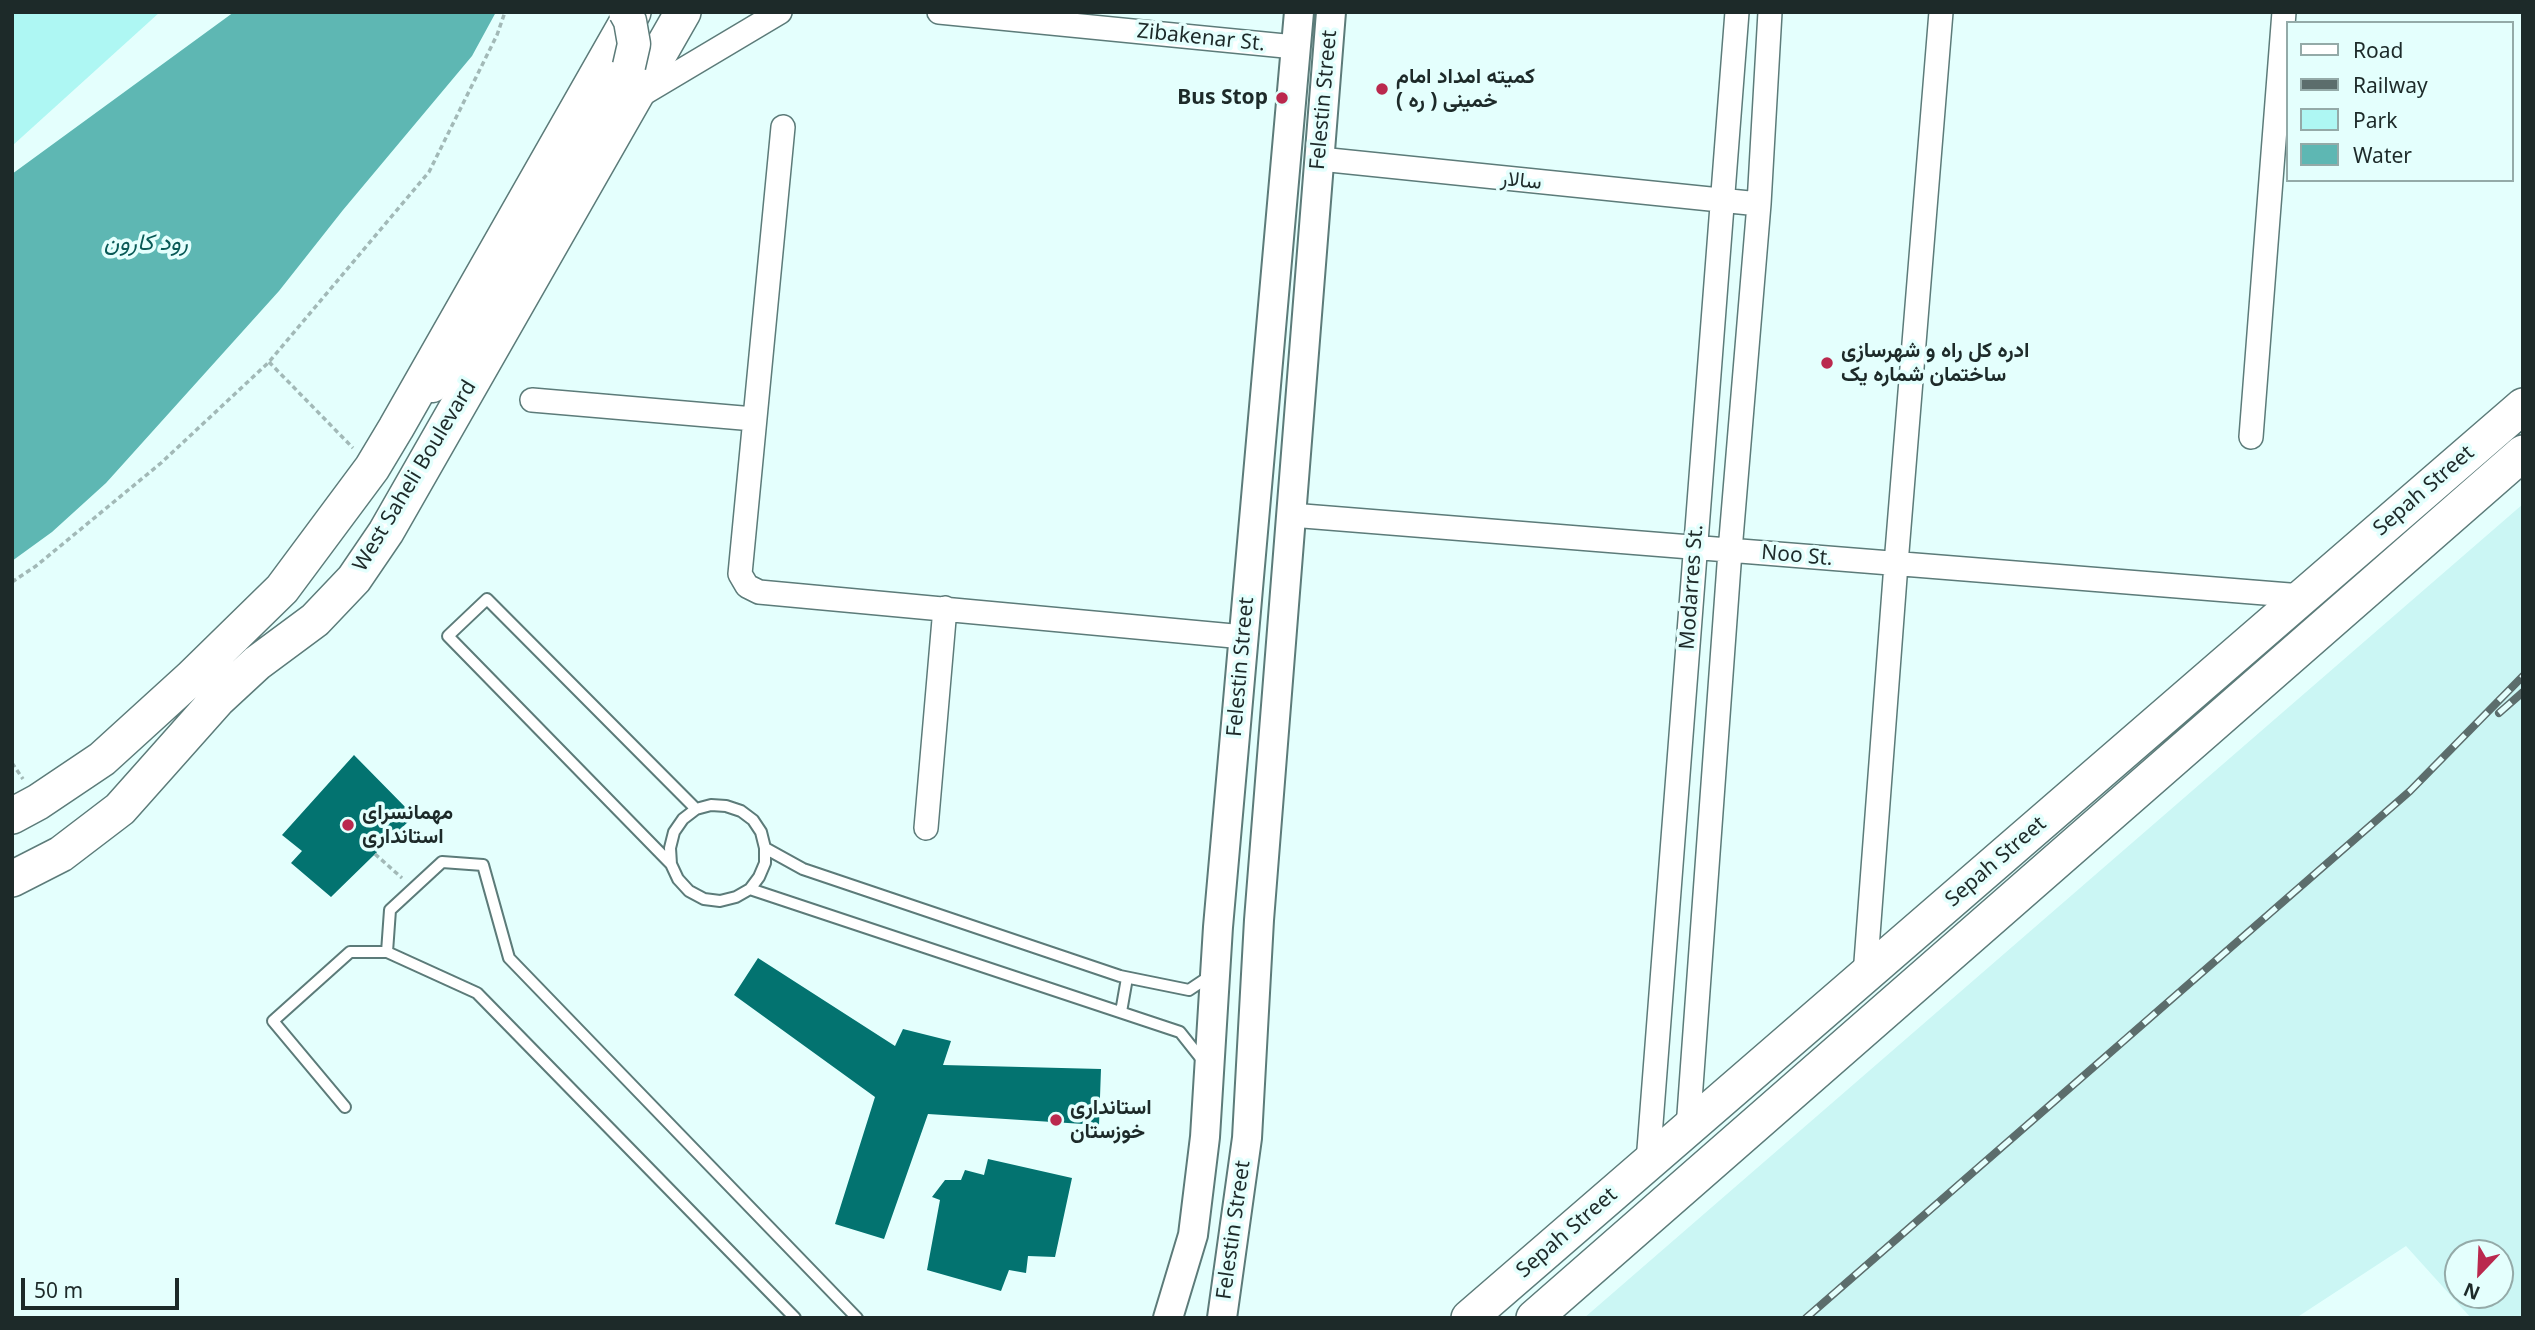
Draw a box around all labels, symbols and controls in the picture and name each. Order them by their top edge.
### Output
street label: Zibakenar St. [1136,19,1266,57]
legend [2286,21,2514,182]
street label: Felestin Street [1305,29,1343,171]
text: Road [2353,36,2403,64]
place label: کمیته امداد امام خمینی ( ره ) [1396,64,1535,114]
text: Railway [2353,71,2428,99]
marker: کمیته امداد امام خمینی ( ره ) [1374,81,1390,97]
place label: Bus Stop [1177,85,1268,111]
marker: Bus Stop [1274,90,1290,106]
text: Park [2353,106,2397,134]
text: Water [2353,141,2412,169]
street label: سالار [1499,166,1543,196]
water label: رود کارون [104,229,188,257]
place label: ادره کل راه و شهرسازی ساختمان شماره یک [1841,338,2030,388]
marker: ادره کل راه و شهرسازی ساختمان شماره یک [1819,355,1835,371]
street label: West Saheli Boulevard [348,376,482,576]
street label: Sepah Street [2369,440,2479,542]
street label: Modarres St. [1675,524,1709,650]
street label: Noo St. [1760,540,1834,572]
street label: Felestin Street [1222,596,1260,738]
place label: مهمانسرای استانداری [362,800,453,850]
street label: Sepah Street [1941,811,2051,913]
marker: مهمانسرای استانداری [340,817,356,833]
place label: استانداری خوزستان [1070,1095,1152,1145]
marker: استانداری خوزستان [1048,1112,1064,1128]
street label: Felestin Street [1212,1159,1256,1301]
street label: Sepah Street [1512,1182,1622,1284]
north arrow [2444,1239,2514,1309]
scale bar [24,1264,182,1308]
text: 50 m [34,1276,83,1304]
text: N [2459,1277,2484,1306]

